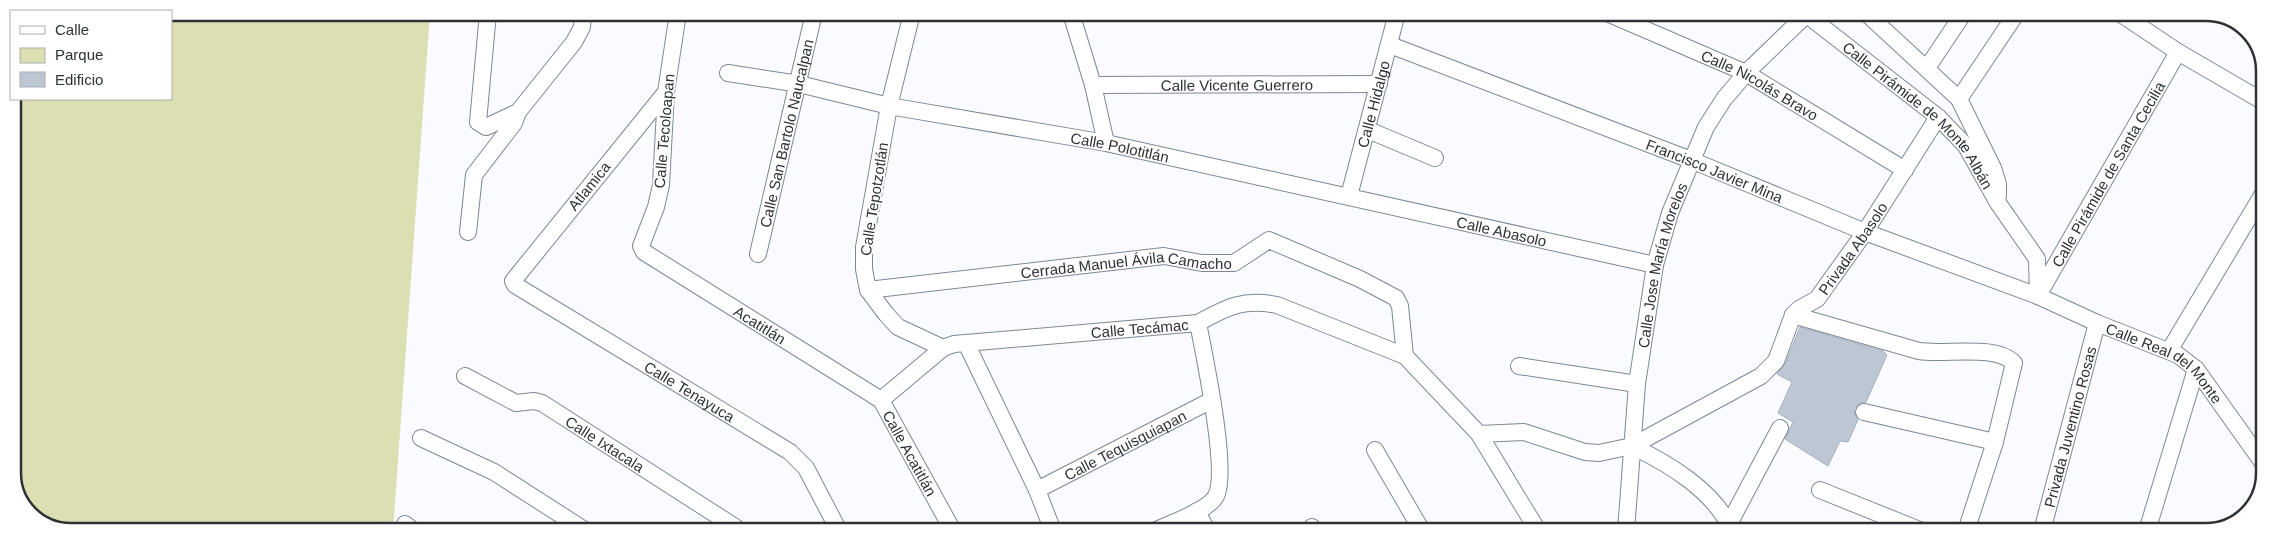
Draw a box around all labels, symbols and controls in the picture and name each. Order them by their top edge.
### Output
legend [10,10,172,100]
text: Calle [55,21,89,38]
street label: Calle San Bartolo Naucalpan [756,37,816,229]
street label: Calle Pirámide de Monte Albán [1840,38,1997,192]
text: Parque [55,46,103,63]
street label: Calle Nicolás Bravo [1699,46,1821,124]
street label: Calle Hidalgo [1354,59,1393,149]
text: Edificio [55,71,103,88]
street label: Calle Tecoloapan [651,73,677,189]
street label: Calle Vicente Guerrero [1161,76,1313,93]
street label: Calle Pirámide de Santa Cecilia [2048,78,2168,270]
street label: Calle Polotitlán [1069,129,1171,165]
street label: Francisco Javier Mina [1644,135,1786,206]
street label: Calle Tepotzotlán [857,141,891,257]
street label: Atlamica [564,158,614,214]
street label: Calle Jose María Morelos [1634,180,1690,349]
street label: Privada Abasolo [1815,199,1890,298]
street label: Calle Abasolo [1455,213,1548,249]
street label: Cerrada Manuel Ávila Camacho [1020,247,1232,281]
street label: Acatitlán [731,302,789,347]
street label: Calle Tecámac [1090,315,1190,341]
street label: Calle Real del Monte [2104,319,2226,406]
street label: Privada Juventino Rosas [2040,344,2099,509]
street label: Calle Tenayuca [642,357,738,425]
street label: Calle Tequisquiapan [1061,406,1189,483]
street label: Calle Acatitlán [880,407,940,499]
street label: Calle Ixtacala [563,412,648,475]

